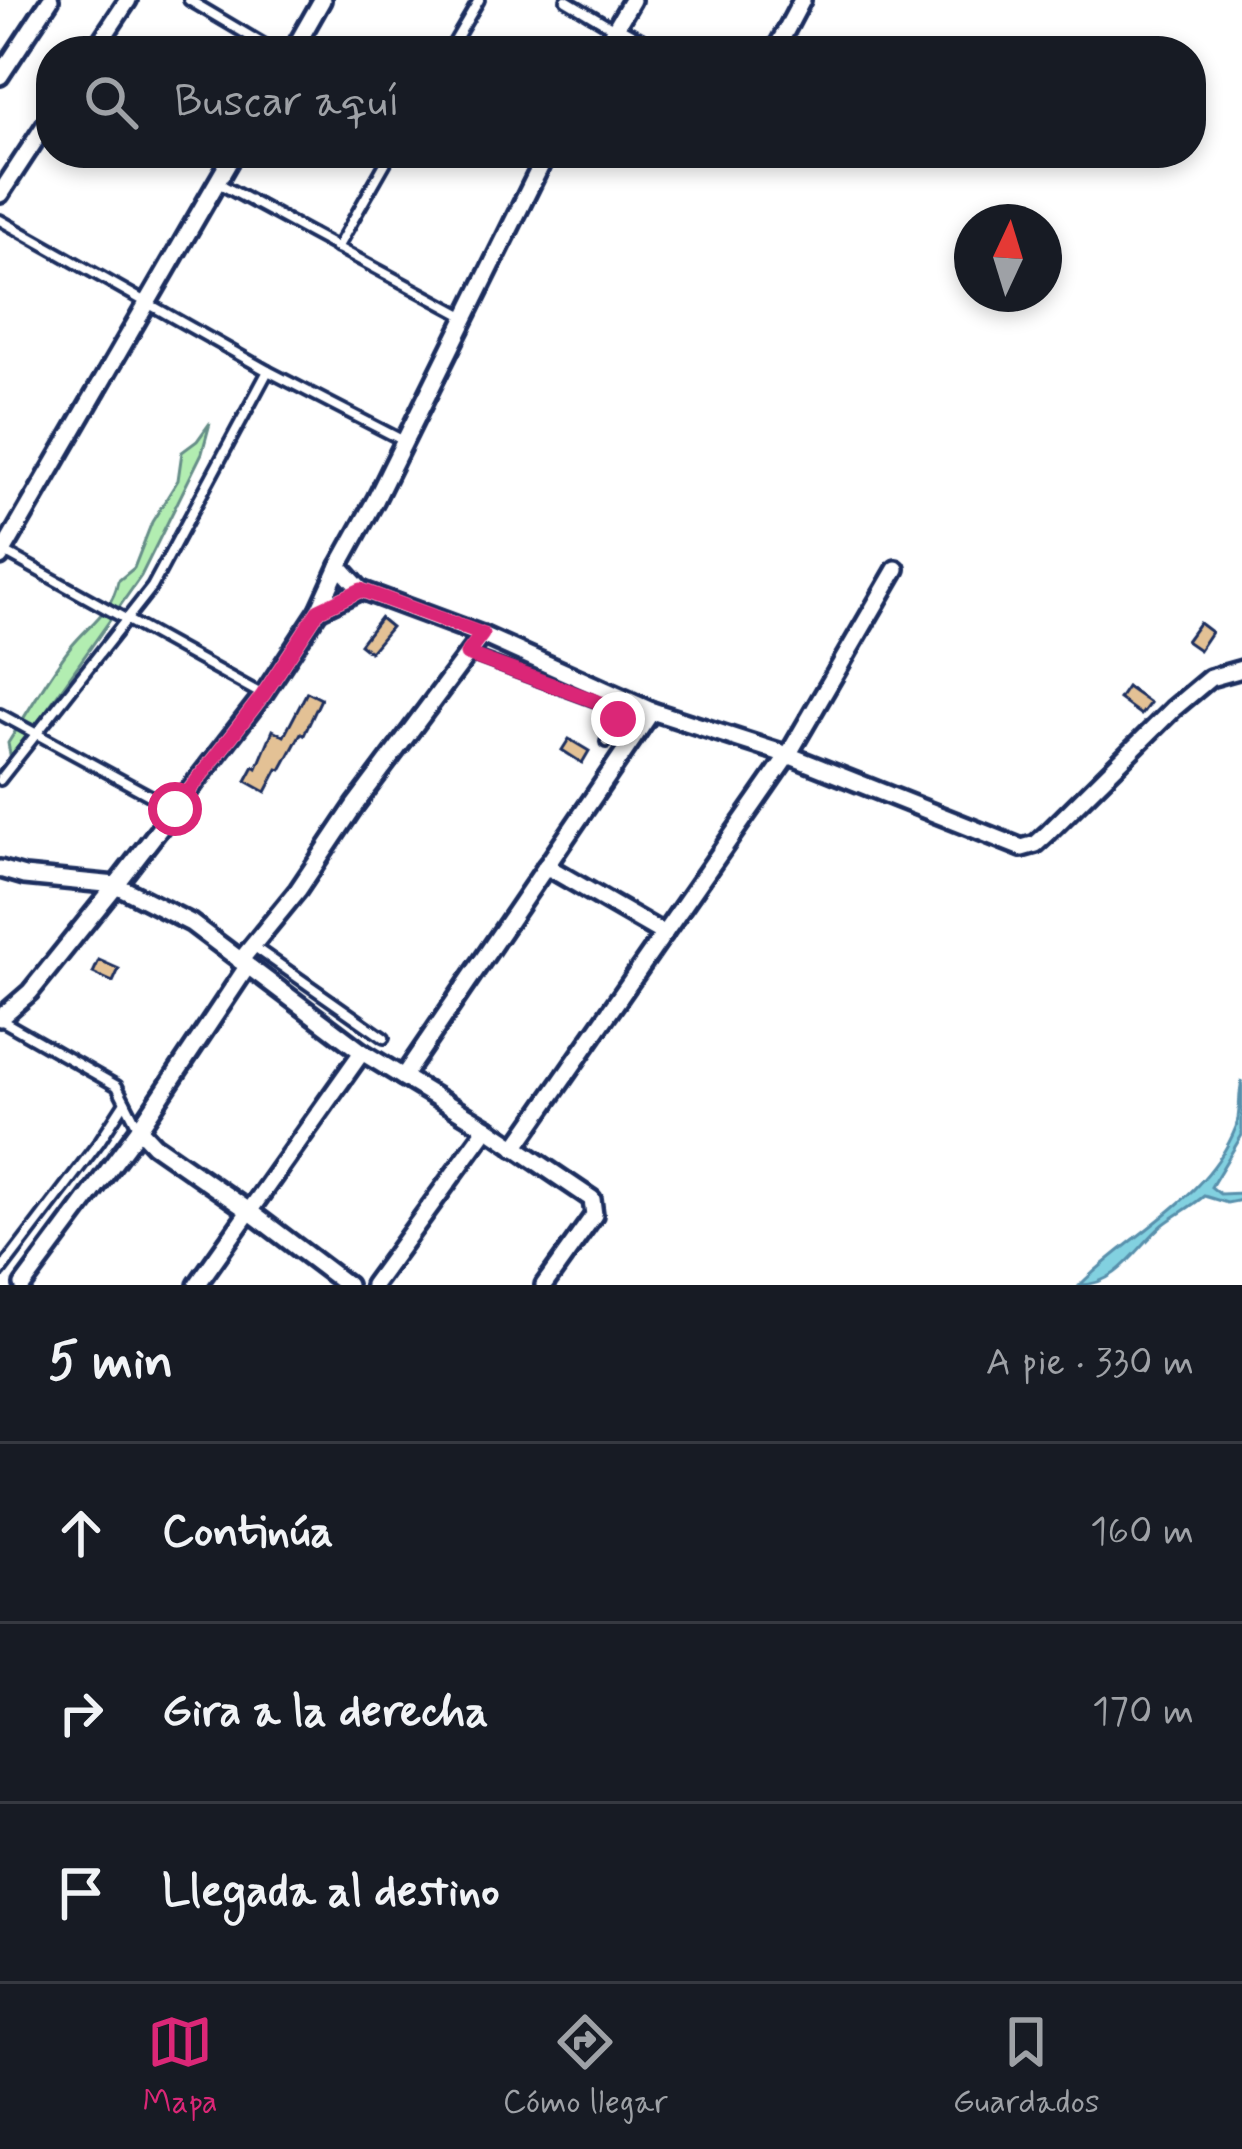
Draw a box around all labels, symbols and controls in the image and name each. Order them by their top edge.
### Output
search box [36,36,1206,168]
icon: search [78,69,144,135]
text: Buscar aquí [174,73,400,132]
north arrow [954,204,1062,312]
route end [591,692,645,746]
route start [148,782,202,836]
text: 5 min [48,1330,173,1396]
text: A pie · 330 m [986,1338,1194,1389]
icon: ahead [48,1500,114,1566]
text: Continúa [162,1503,333,1562]
text: 160 m [1090,1507,1194,1558]
icon: right [48,1680,114,1746]
text: Gira a la derecha [162,1683,488,1742]
text: 170 m [1092,1687,1194,1738]
icon: arrive [48,1860,114,1926]
text: Llegada al destino [162,1863,499,1922]
tab: Mapa [142,2009,218,2125]
tab: Cómo llegar [503,2009,668,2125]
tab: Guardados [953,2009,1100,2125]

